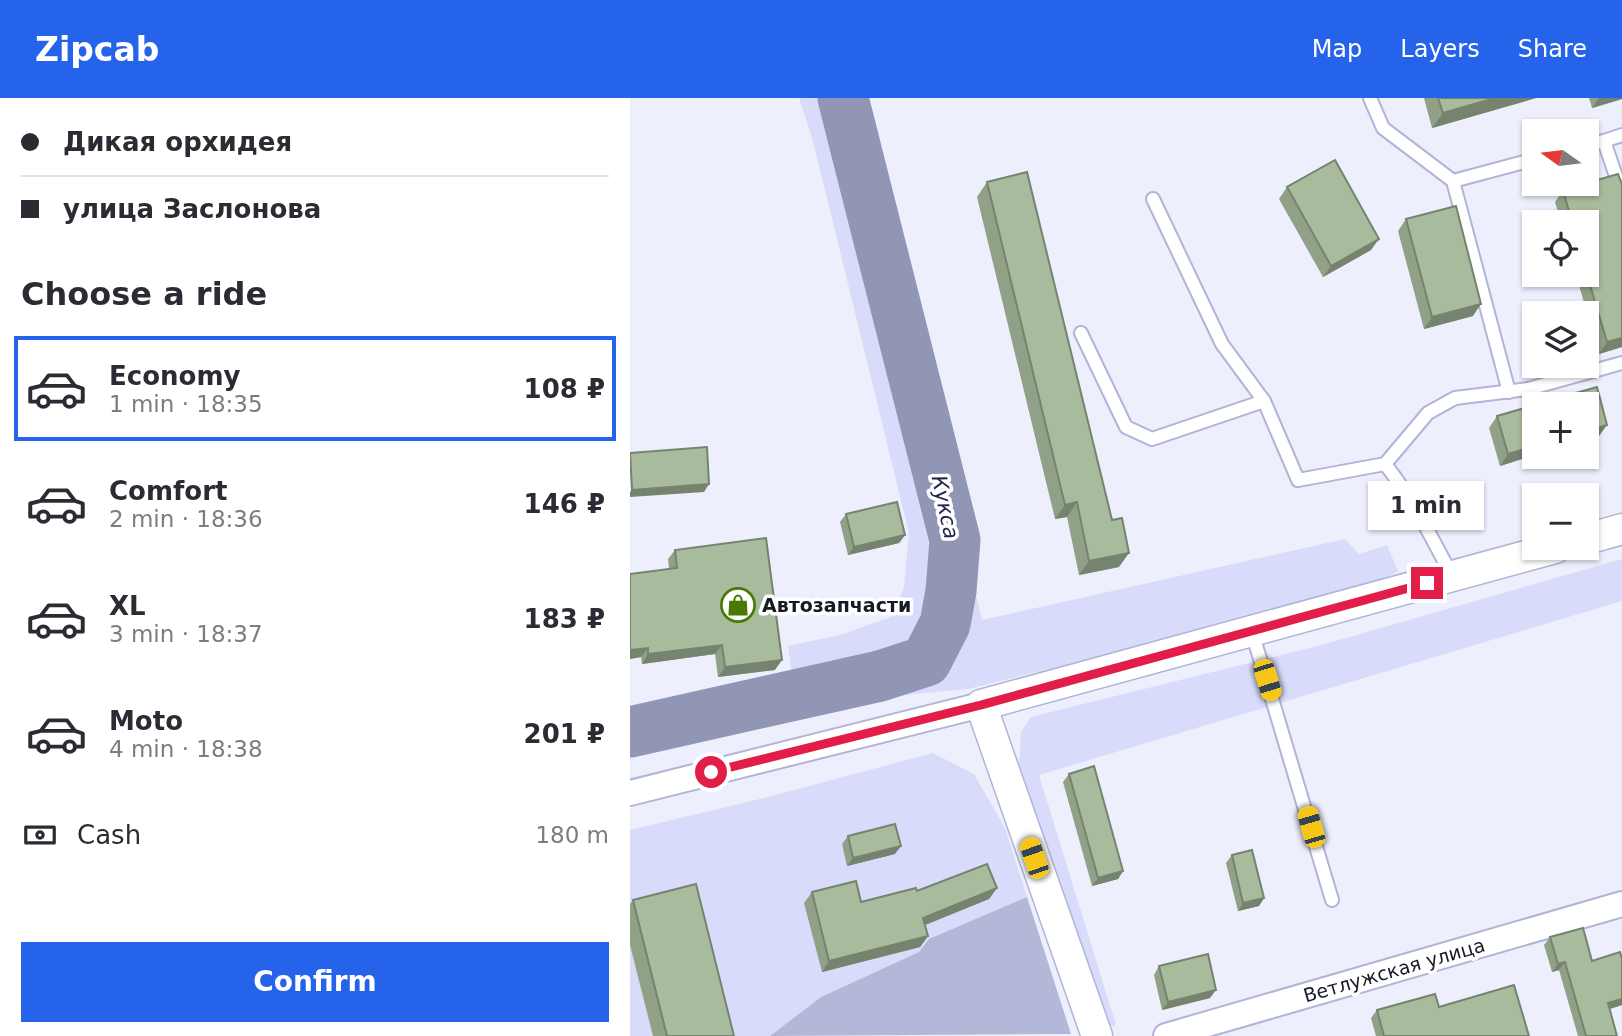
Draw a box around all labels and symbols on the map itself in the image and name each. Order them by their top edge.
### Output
north arrow [1522,119,1600,196]
water label: Кукса [927,473,963,541]
callout: 1 min [1369,482,1485,531]
route end [1411,567,1443,599]
shop icon: Автозапчасти [719,586,757,624]
place label: Автозапчасти [762,594,911,616]
car [1251,657,1284,703]
route start [695,756,727,788]
car [1296,804,1327,850]
car [1018,835,1051,881]
street label: Ветлужская улица [1301,934,1487,1006]

